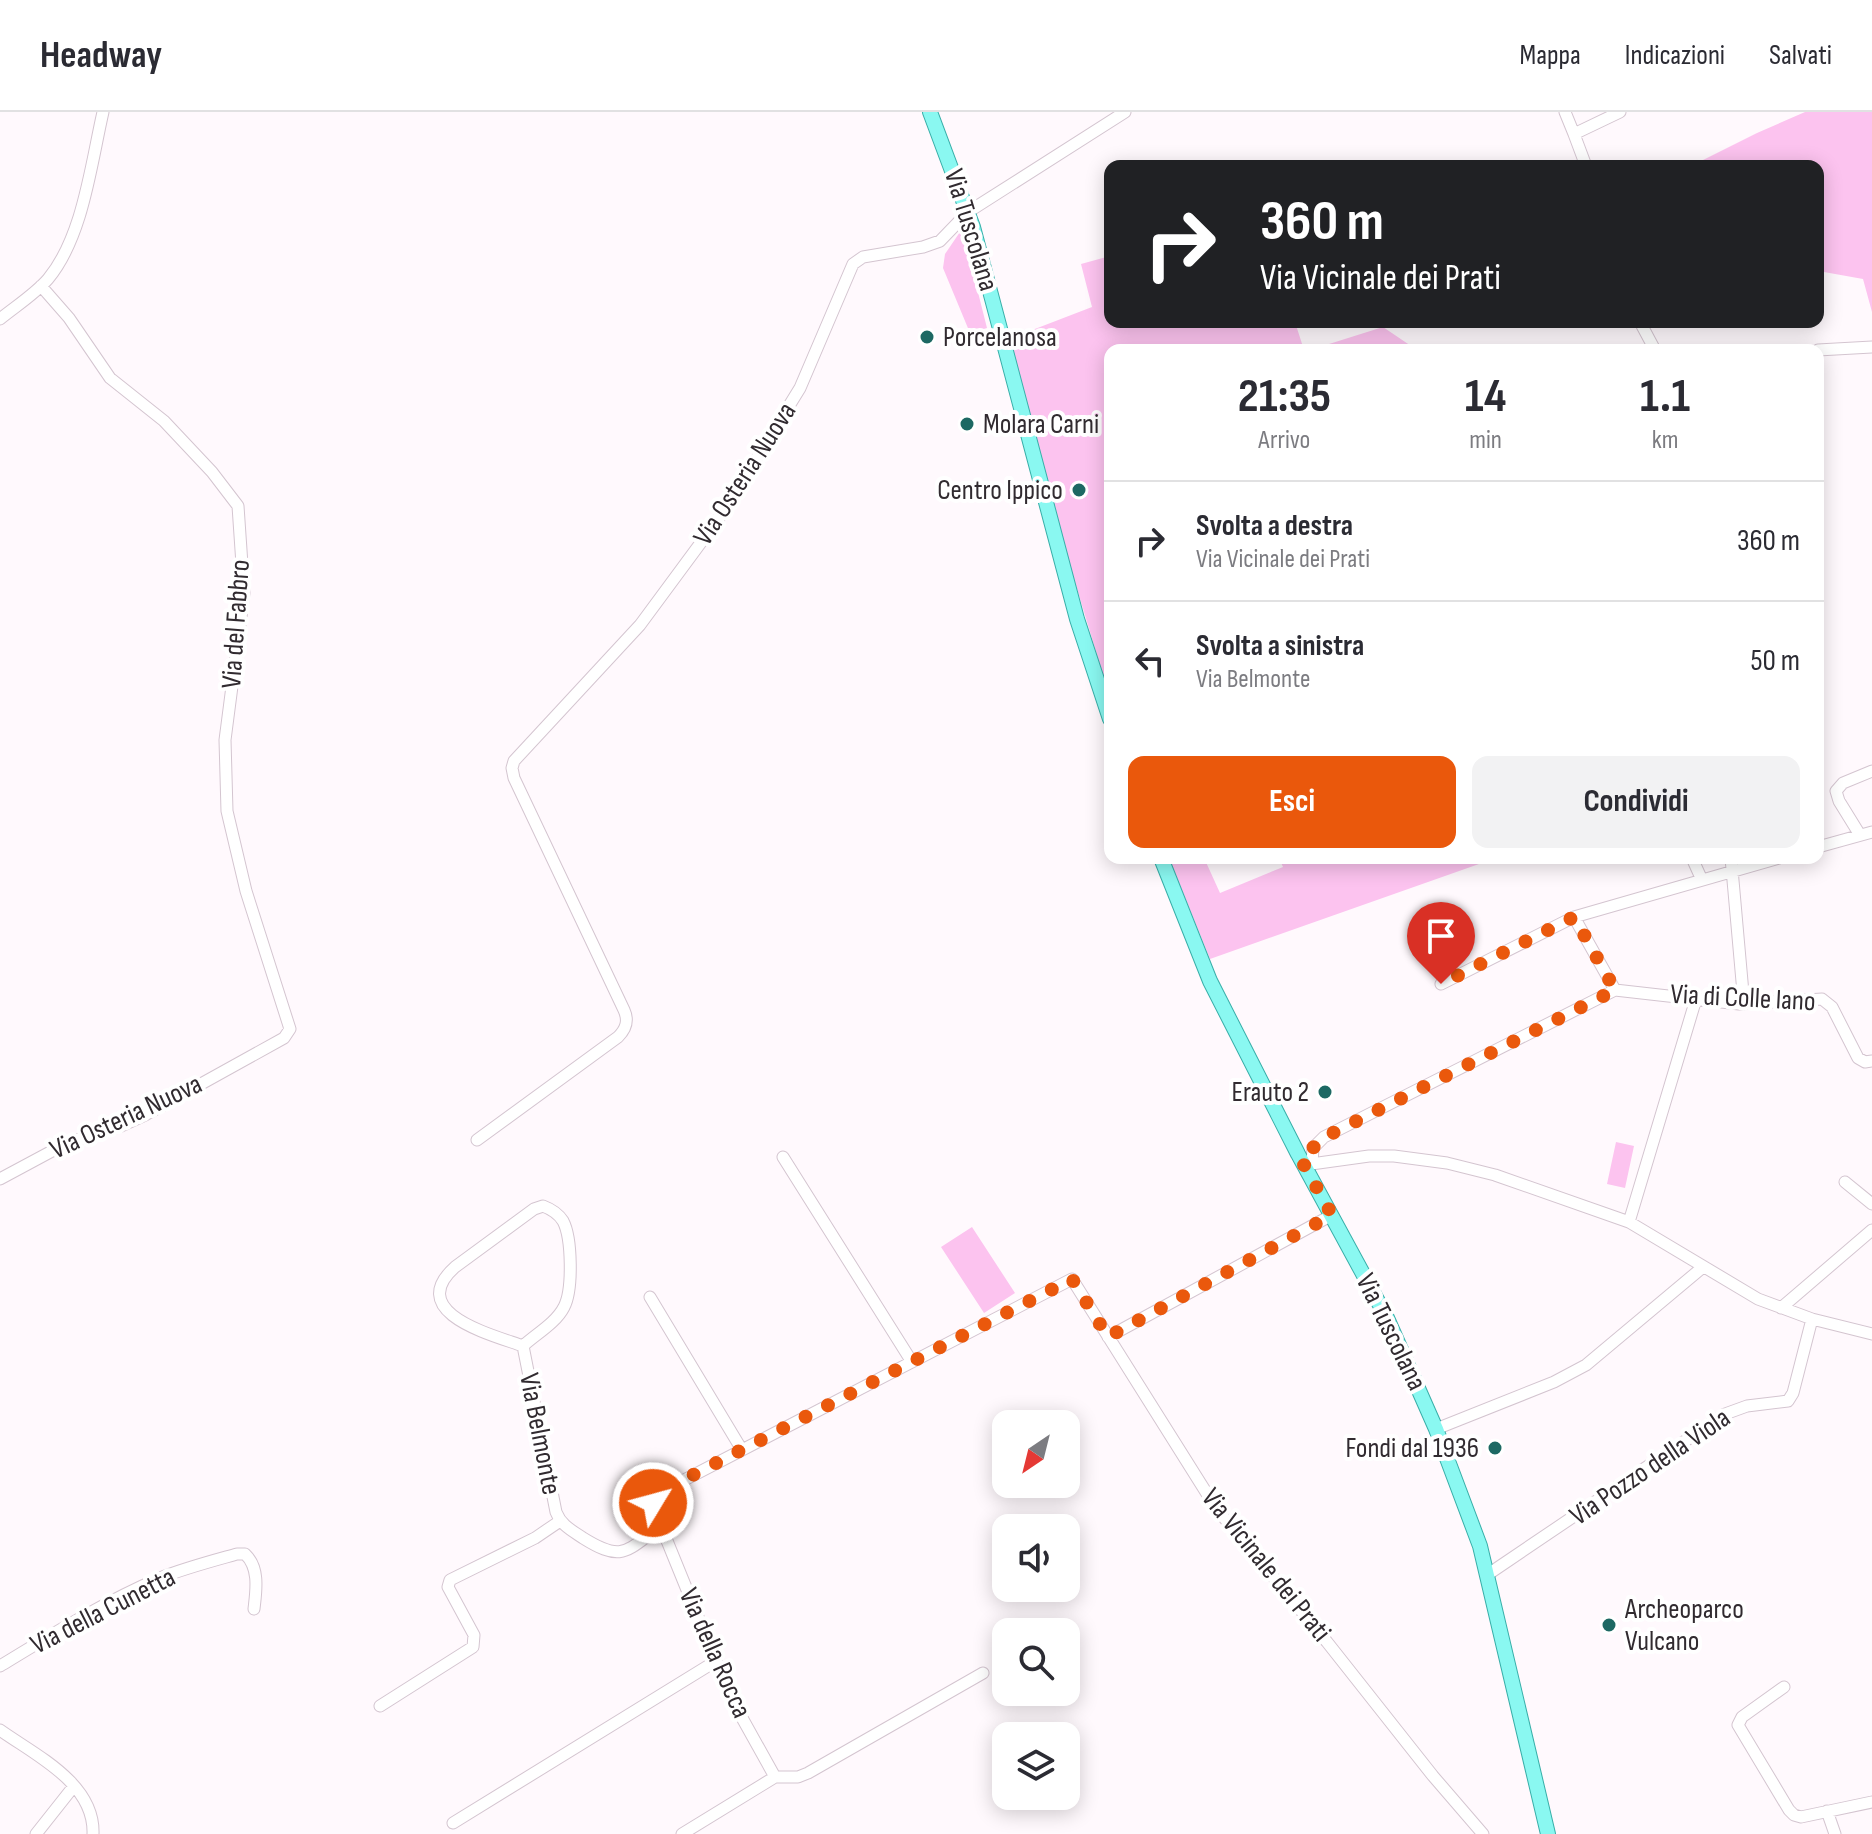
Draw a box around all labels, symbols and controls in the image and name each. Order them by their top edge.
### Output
text: Headway [40,33,162,78]
text: Mappa [1520,39,1581,72]
text: Indicazioni [1625,39,1725,72]
text: Salvati [1769,39,1832,72]
street label: Via Tuscolana [937,165,1005,295]
text: 360 m [1260,189,1384,256]
icon: right [1128,192,1232,296]
text: Via Vicinale dei Prati [1260,257,1501,300]
place label: Porcelanosa [943,321,1057,354]
marker: Porcelanosa [918,328,936,346]
text: 21:35 [1238,368,1331,425]
text: 14 [1465,368,1506,425]
text: 1.1 [1640,368,1690,425]
street label: Via Osteria Nuova [687,396,803,552]
place label: Molara Carni [983,408,1099,441]
marker: Molara Carni [958,415,976,433]
text: Arrivo [1258,425,1310,456]
text: min [1469,425,1502,456]
text: km [1652,425,1678,456]
place label: Centro Ippico [937,474,1063,507]
marker: Centro Ippico [1070,481,1088,499]
text: Svolta a destra [1196,508,1353,544]
icon: right [1128,519,1172,563]
text: 360 m [1737,523,1800,559]
text: Via Vicinale dei Prati [1196,544,1370,575]
street label: Via del Fabbro [215,559,257,689]
text: Svolta a sinistra [1196,628,1364,664]
icon: left [1128,639,1172,683]
text: 50 m [1751,643,1800,679]
text: Via Belmonte [1196,664,1311,695]
button: Esci [1128,756,1456,848]
button: Condividi [1472,756,1800,848]
pin [1407,902,1475,984]
icon: arrive [1419,914,1463,958]
street label: Via di Colle Iano [1669,978,1817,1018]
street label: Via Osteria Nuova [45,1067,207,1167]
place label: Erauto 2 [1231,1076,1309,1109]
marker: Erauto 2 [1316,1083,1334,1101]
street label: Via Tuscolana [1349,1268,1433,1396]
street label: Via Belmonte [512,1370,568,1498]
street label: Via Pozzo della Viola [1564,1401,1736,1533]
north arrow [992,1410,1080,1498]
map controls [992,1410,1080,1810]
place label: Fondi dal 1936 [1346,1432,1479,1465]
marker: Fondi dal 1936 [1486,1439,1504,1457]
position arrow [611,1461,695,1545]
street label: Via Vicinale dei Prati [1194,1482,1338,1648]
button: sound [992,1514,1080,1602]
street label: Via della Cunetta [25,1561,181,1661]
street label: Via della Rocca [672,1583,758,1723]
place label: Archeoparco Vulcano [1624,1593,1744,1658]
marker: Archeoparco Vulcano [1600,1616,1618,1634]
button: search [992,1618,1080,1706]
button: layers [992,1722,1080,1810]

